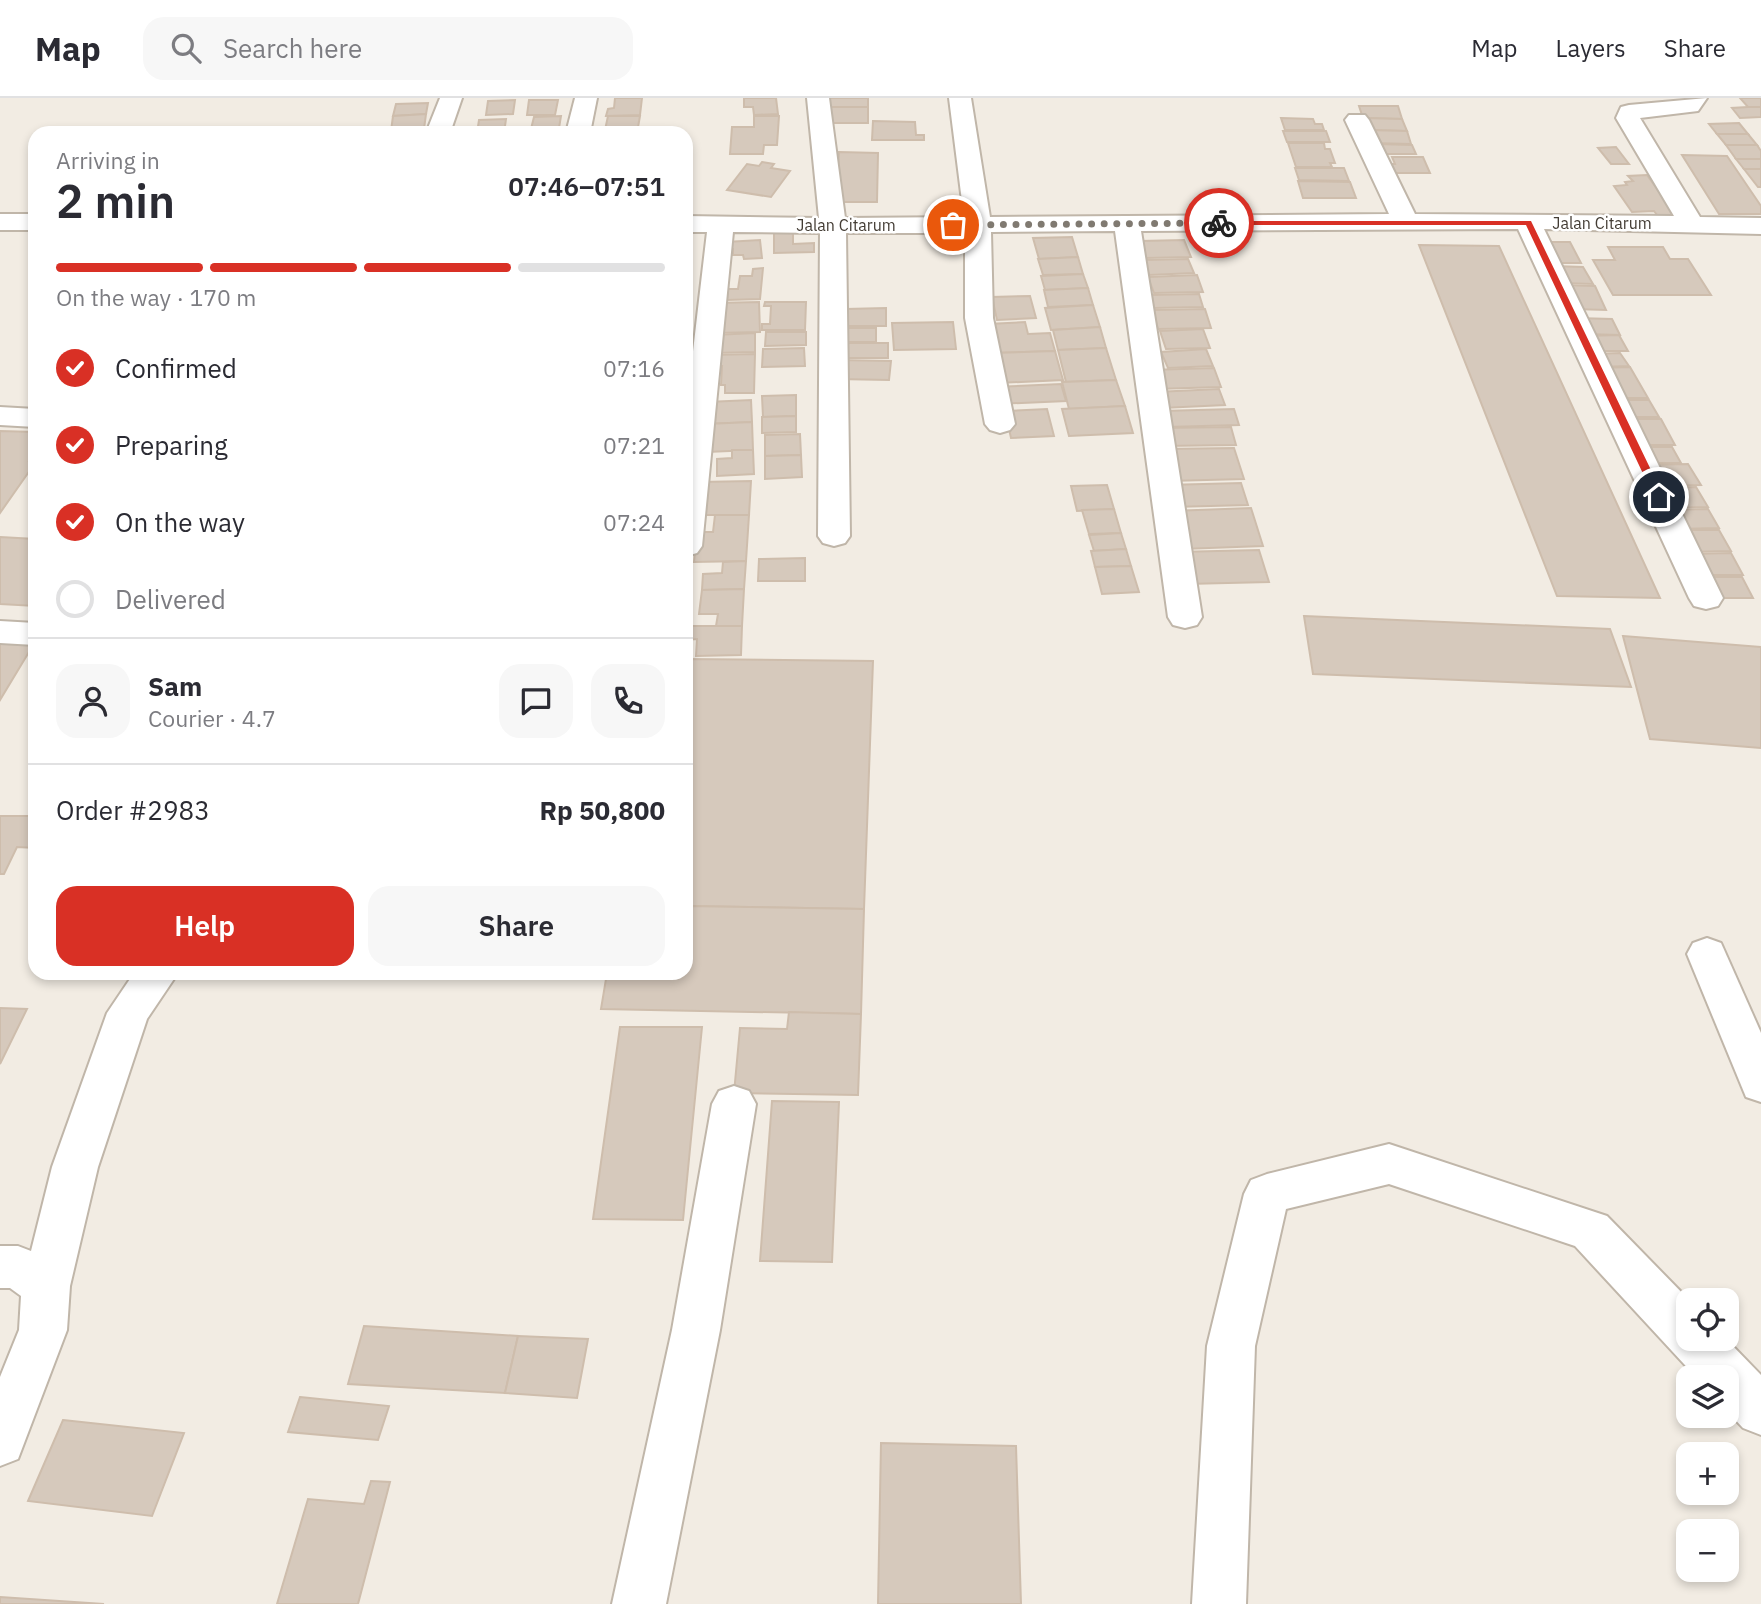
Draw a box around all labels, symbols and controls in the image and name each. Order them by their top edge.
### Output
search box [143,17,633,80]
text: Map [35,27,101,70]
icon: search [167,29,205,67]
text: Search here [223,31,362,65]
text: Map [1471,32,1518,64]
text: Layers [1556,32,1626,64]
text: Share [1664,32,1726,64]
text: Arriving in [56,145,160,175]
text: 07:46–07:51 [508,169,665,203]
text: 2 min [56,171,175,231]
courier [1184,188,1254,258]
pin [923,195,983,255]
icon: bike [1200,204,1238,242]
icon: bag [934,206,972,244]
street label: Jalan Citarum [1552,213,1652,233]
street label: Jalan Citarum [796,215,896,235]
text: On the way · 170 m [56,282,256,312]
icon: check [56,349,94,387]
text: Confirmed [115,351,237,385]
text: 07:16 [603,353,665,383]
icon: check [56,426,94,464]
text: Preparing [115,428,228,462]
text: 07:21 [603,430,665,460]
pin [1629,467,1689,527]
icon: home [1640,478,1678,516]
icon: check [56,503,94,541]
text: On the way [115,505,245,539]
text: 07:24 [603,507,665,537]
text: Delivered [115,582,226,616]
button: person [56,664,130,738]
button: chat [499,664,573,738]
button: phone [591,664,665,738]
text: Sam [148,669,202,703]
text: Courier · 4.7 [148,703,276,733]
text: Order #2983 [56,793,210,827]
text: Rp 50,800 [539,793,665,827]
button: Help [56,886,354,966]
button: Share [368,886,665,966]
map controls [1676,1288,1739,1582]
button: locate [1676,1288,1739,1351]
button: layers [1676,1365,1739,1428]
button: + [1676,1442,1739,1505]
button: − [1676,1519,1739,1582]

